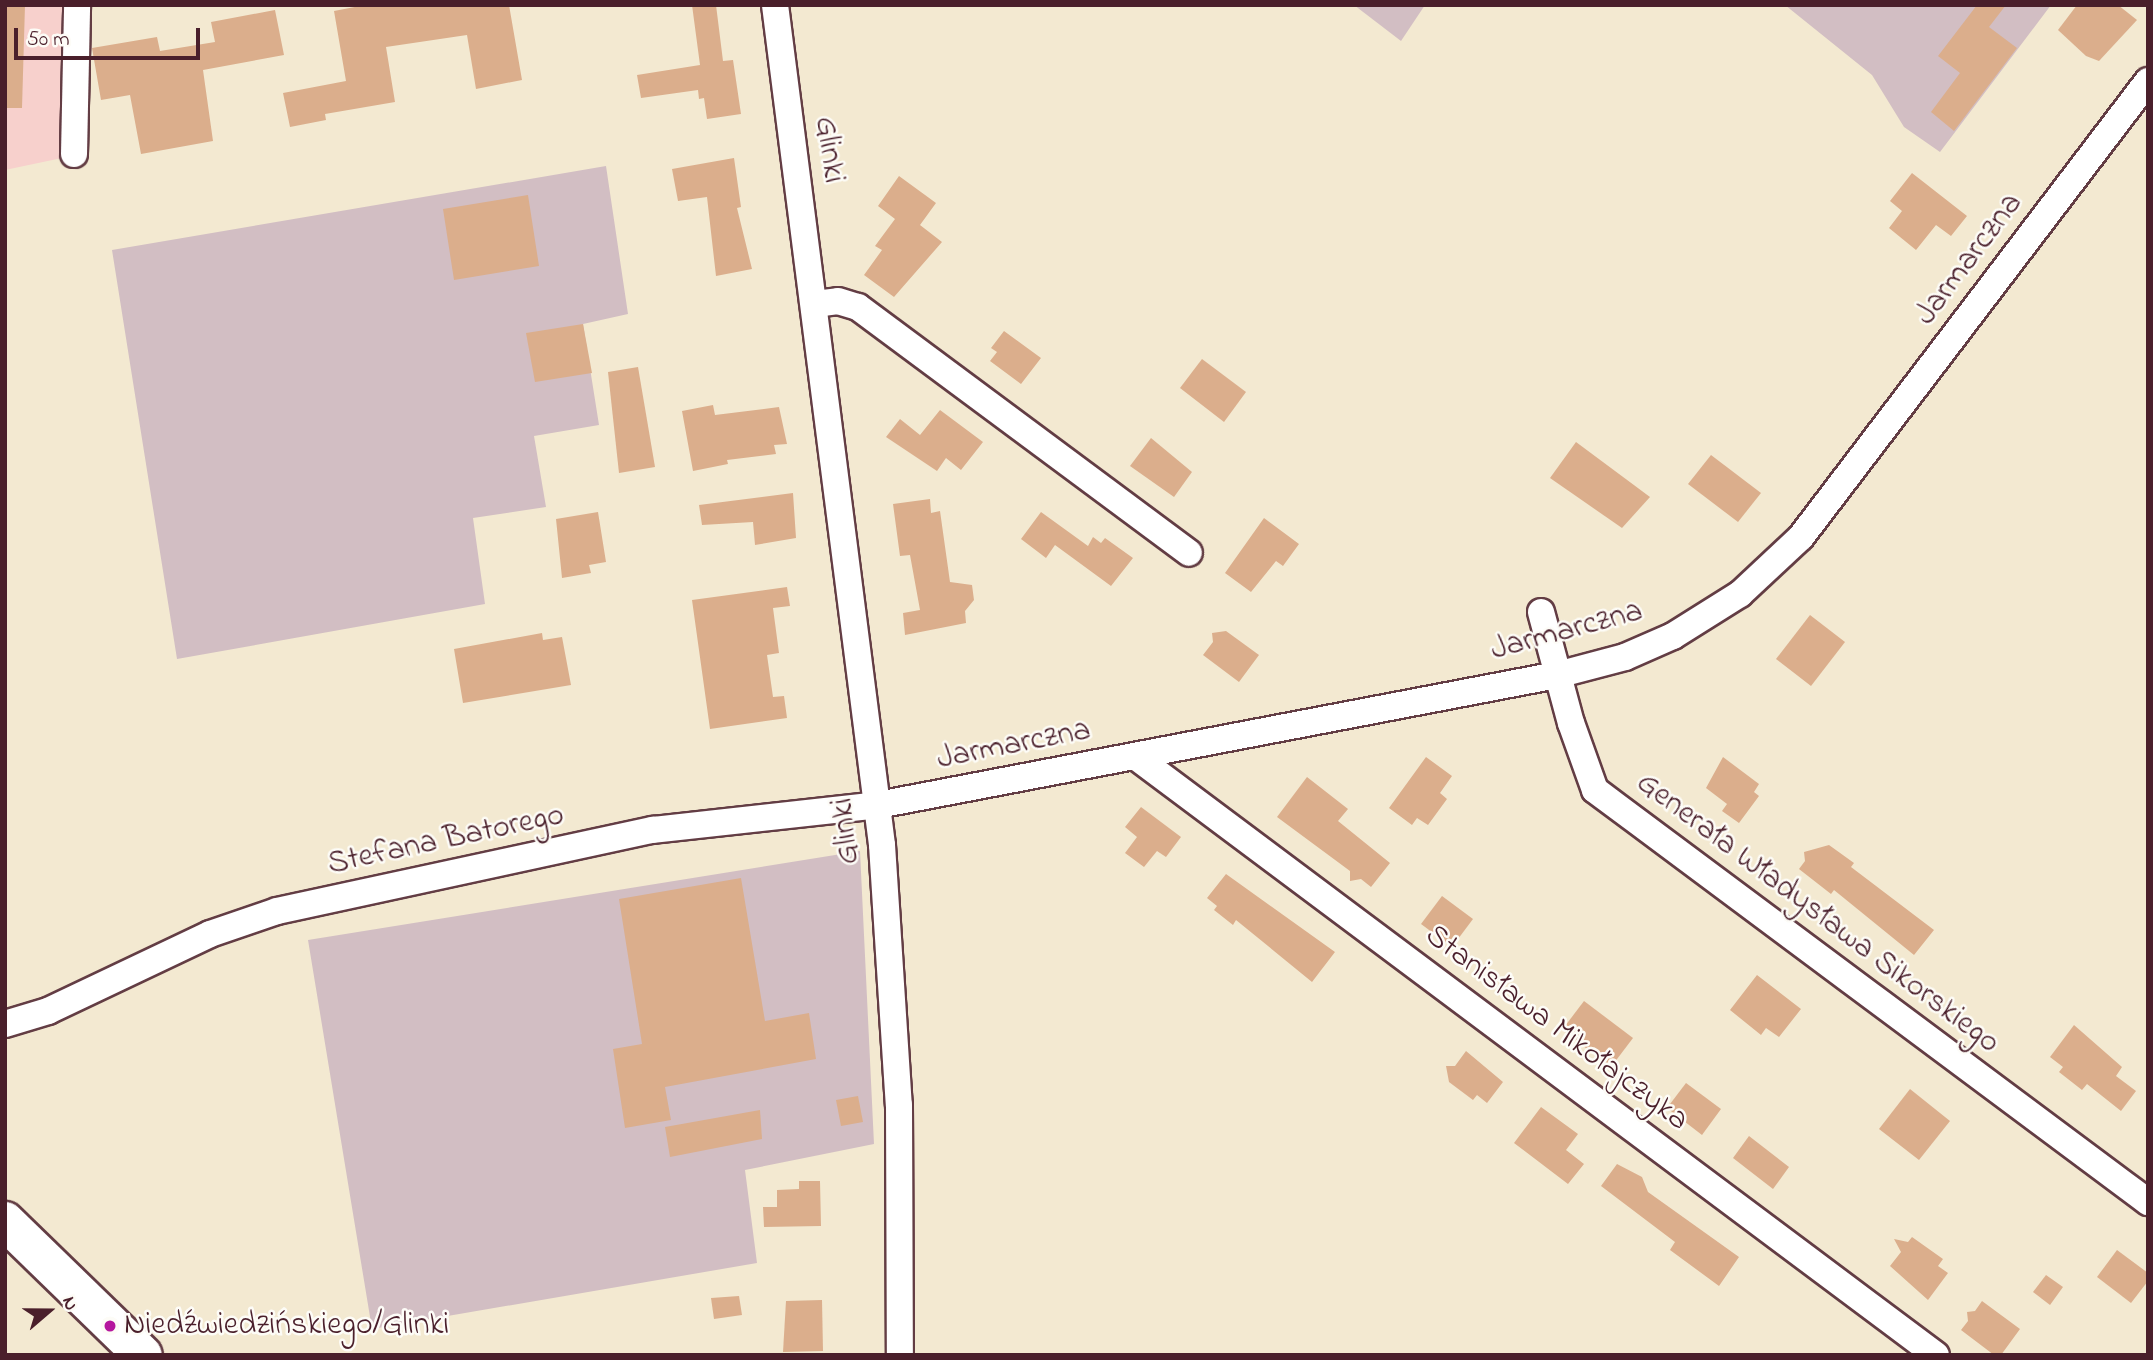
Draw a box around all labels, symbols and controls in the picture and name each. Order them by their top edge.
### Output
scale bar [18,14,203,58]
text: 50 m [27,25,70,55]
street label: Glinki [804,114,852,186]
street label: Jarmarczna [1908,186,2032,334]
street label: Jarmarczna [1487,593,1647,671]
street label: Jarmarczna [934,712,1094,780]
street label: Generała Władysława Sikorskiego [1628,765,2006,1063]
street label: Glinki [824,796,870,866]
street label: Stefana Batorego [324,797,568,885]
street label: Stanisława Mikołajczyka [1417,917,1695,1141]
north arrow [14,1276,84,1346]
text: N [54,1293,84,1314]
place label: Niedźwiedzińskiego/Glinki [124,1307,449,1345]
marker: Niedźwiedzińskiego/Glinki [102,1318,118,1334]

